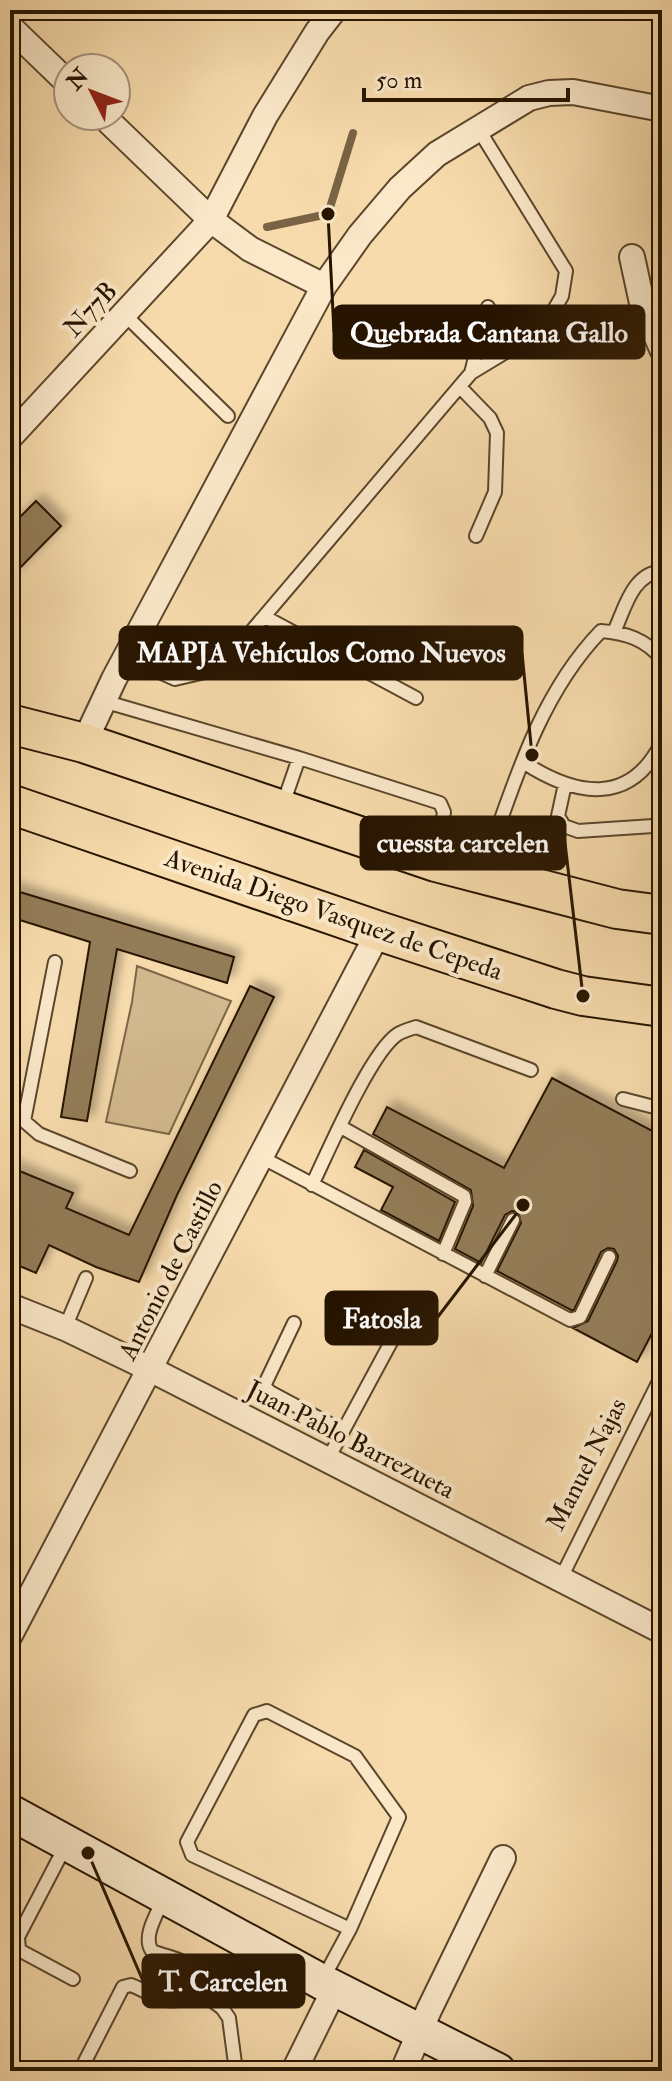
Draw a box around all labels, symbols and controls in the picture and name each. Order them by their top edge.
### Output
north arrow [52,52,132,132]
scale bar [364,52,568,102]
text: N [60,62,95,97]
text: 50 m [376,65,423,96]
street label: N77B [57,275,124,344]
callout: Quebrada Cantana Gallo [334,306,644,358]
text: Quebrada Cantana Gallo [350,316,628,351]
callout: MAPJA Vehículos Como Nuevos [120,627,522,679]
text: MAPJA Vehículos Como Nuevos [135,636,506,671]
callout: cuessta carcelen [361,817,565,869]
text: cuessta carcelen [377,826,550,861]
street label: Avenida Diego Vasquez de Cepeda [159,842,507,989]
street label: Antonio de Castillo [111,1175,230,1367]
callout: Fatosla [326,1292,437,1344]
text: Fatosla [343,1302,423,1337]
street label: Juan Pablo Barrezueta [240,1373,460,1506]
street label: Manuel Najas [540,1393,634,1536]
callout: T. Carcelen [143,1955,304,2007]
text: T. Carcelen [157,1965,288,2000]

